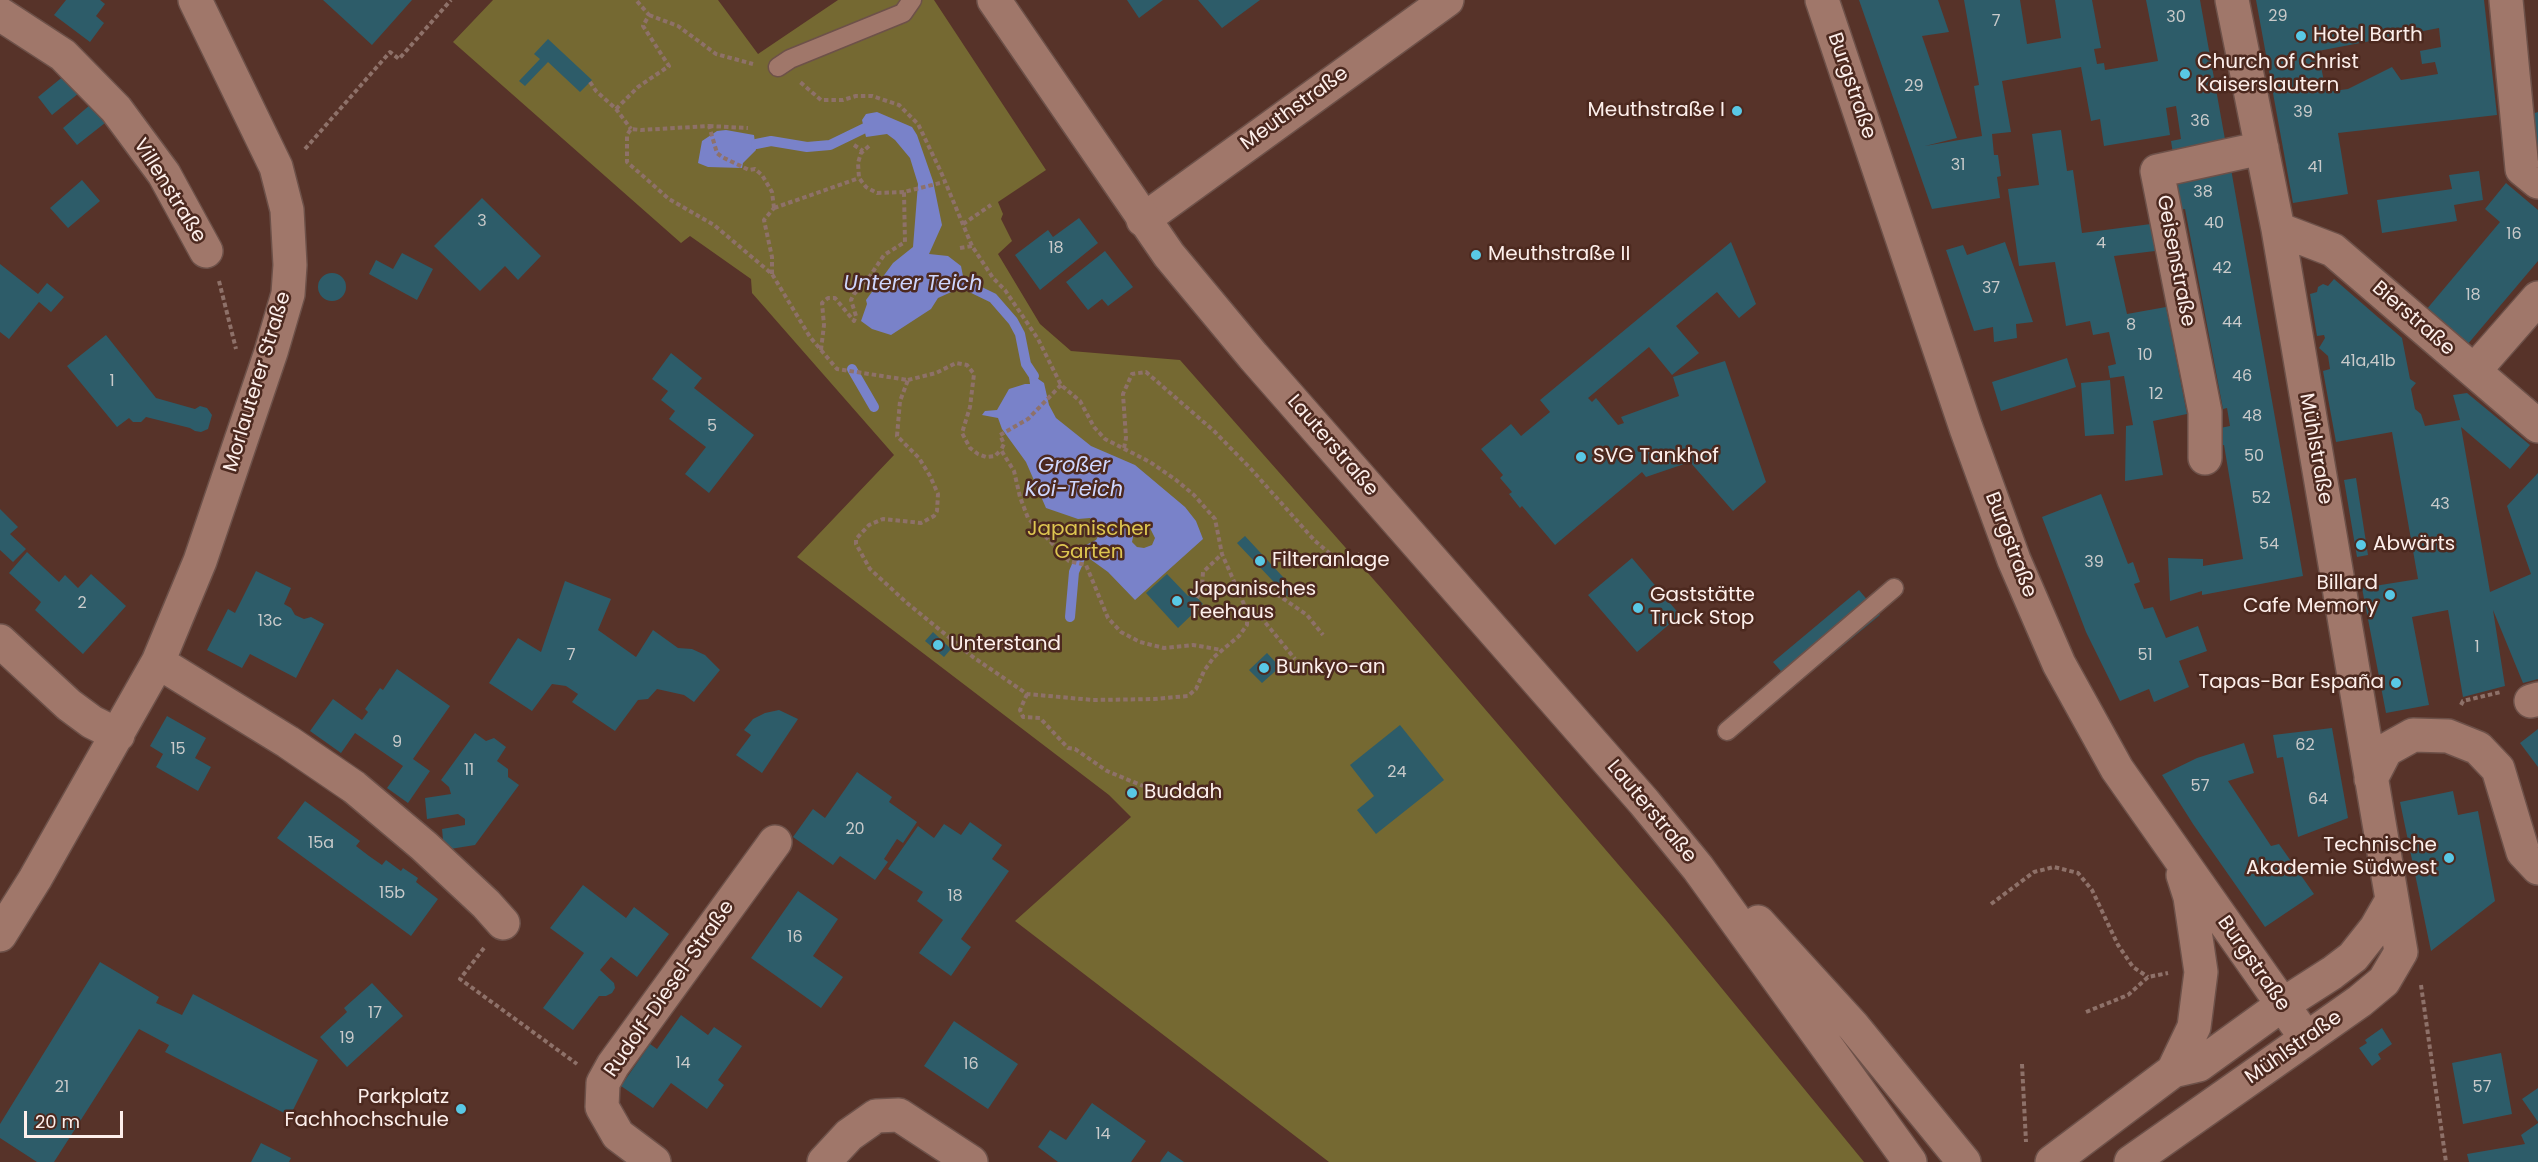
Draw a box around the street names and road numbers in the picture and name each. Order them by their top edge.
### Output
street label: Burgstraße [1822,30,1880,142]
street label: Meuthstraße [1236,62,1354,156]
street label: Villenstraße [128,135,210,247]
street label: Geisenstraße [2151,193,2199,329]
street label: Bierstraße [2367,277,2459,361]
street label: Morlauterer Straße [219,289,297,475]
street label: Lauterstraße [1281,390,1383,502]
street label: Mühlstraße [2293,392,2337,506]
street label: Burgstraße [1979,489,2041,601]
street label: Lauterstraße [1601,756,1701,868]
street label: Rudolf-Diesel-Straße [600,896,740,1082]
street label: Burgstraße [2211,912,2295,1016]
street label: Mühlstraße [2241,1006,2347,1090]

